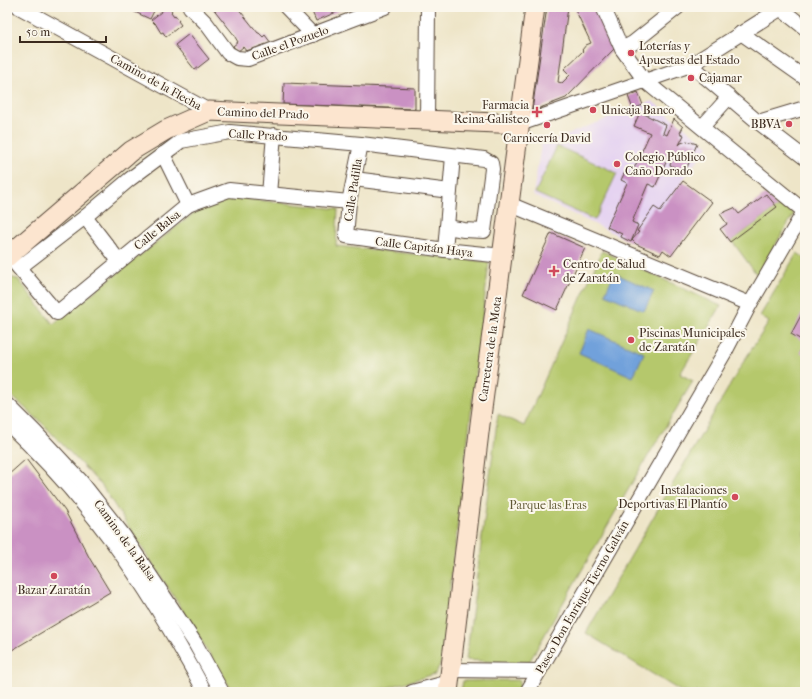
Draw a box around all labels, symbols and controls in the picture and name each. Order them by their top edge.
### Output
scale bar [20,18,106,44]
street label: Calle el Pozuelo [250,23,330,63]
text: 50 m [26,25,50,39]
place label: Loterías y Apuestas del Estado [638,39,740,67]
marker: Loterías y Apuestas del Estado [626,48,636,58]
street label: Camino de la Flecha [108,51,205,113]
place label: Cajamar [699,71,743,85]
marker: Cajamar [686,73,696,83]
place label: Farmacia Reina-Galisteo [454,98,529,126]
place label: Unicaja Banco [601,103,674,117]
street label: Camino del Prado [217,104,309,122]
marker: Unicaja Banco [588,105,598,115]
marker: Farmacia Reina-Galisteo [532,107,542,117]
place label: BBVA [751,117,781,131]
marker: BBVA [784,119,794,129]
marker: Carnicería David [542,120,552,130]
street label: Calle Prado [228,126,288,144]
place label: Carnicería David [503,131,591,145]
place label: Colegio Público Caño Dorado [625,150,705,178]
street label: Calle Padilla [341,157,365,223]
marker: Colegio Público Caño Dorado [612,159,622,169]
street label: Calle Balsa [131,207,183,253]
street label: Calle Capitán Haya [374,234,474,260]
place label: Centro de Salud de Zaratán [563,257,646,285]
marker: Centro de Salud de Zaratán [548,265,560,277]
street label: Carretera de la Mota [476,295,504,403]
place label: Piscinas Municipales de Zaratán [639,326,746,354]
marker: Piscinas Municipales de Zaratán [626,335,636,345]
place label: Instalaciones Deportivas El Plantío [618,483,728,511]
marker: Instalaciones Deportivas El Plantío [730,492,740,502]
street label: Camino de la Balsa [91,497,159,583]
park label: Parque las Eras [509,498,587,512]
street label: Paseo Don Enrique Tierno Galván [532,518,632,676]
marker: Bazar Zaratán [49,571,59,581]
place label: Bazar Zaratán [17,583,91,597]

